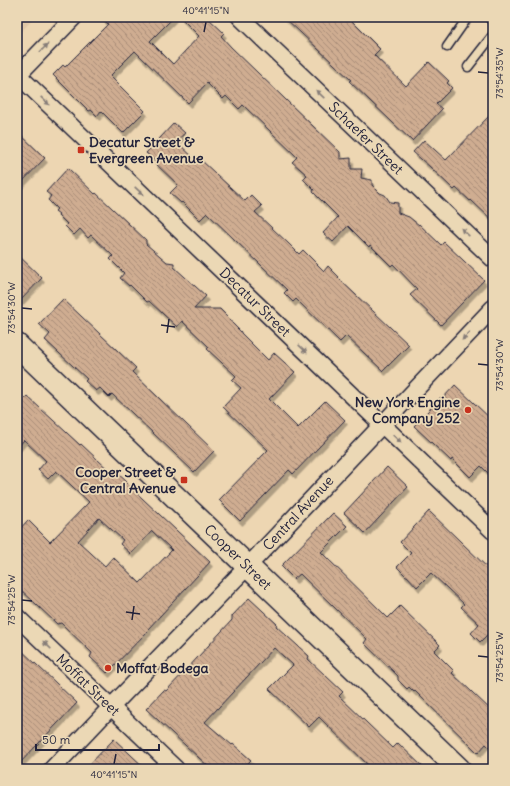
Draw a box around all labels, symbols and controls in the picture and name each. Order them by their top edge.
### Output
text: 40°41'15"N [182,4,230,17]
one-way arrow [39,43,49,53]
text: 73°54'35"W [493,47,506,99]
one-way arrow [315,89,325,99]
one-way arrow [40,96,50,106]
street label: Schaefer Street [325,98,407,178]
place label: Decatur Street & Evergreen Avenue [89,133,204,167]
marker: Decatur Street & Evergreen Avenue [76,145,86,155]
one-way arrow [134,186,144,196]
one-way arrow [460,228,470,237]
street label: Decatur Street [216,264,294,341]
text: 73°54'30"W [5,282,18,334]
one-way arrow [461,331,471,341]
text: 73°54'30"W [493,339,506,391]
one-way arrow [298,344,308,354]
place label: New York Engine Company 252 [355,393,460,427]
marker: New York Engine Company 252 [463,405,473,415]
one-way arrow [392,434,402,444]
place label: Cooper Street & Central Avenue [75,463,176,497]
street label: Central Avenue [259,472,337,554]
marker: Cooper Street & Central Avenue [179,475,189,485]
street label: Cooper Street [201,520,276,594]
text: 73°54'25"W [5,574,18,626]
text: 73°54'25"W [493,631,506,683]
one-way arrow [42,640,52,650]
street label: Moffat Street [52,650,124,720]
place label: Moffat Bodega [116,659,209,677]
marker: Moffat Bodega [103,663,113,673]
scale bar [36,726,159,752]
text: 50 m [42,732,71,747]
text: 40°41'15"N [90,768,138,781]

